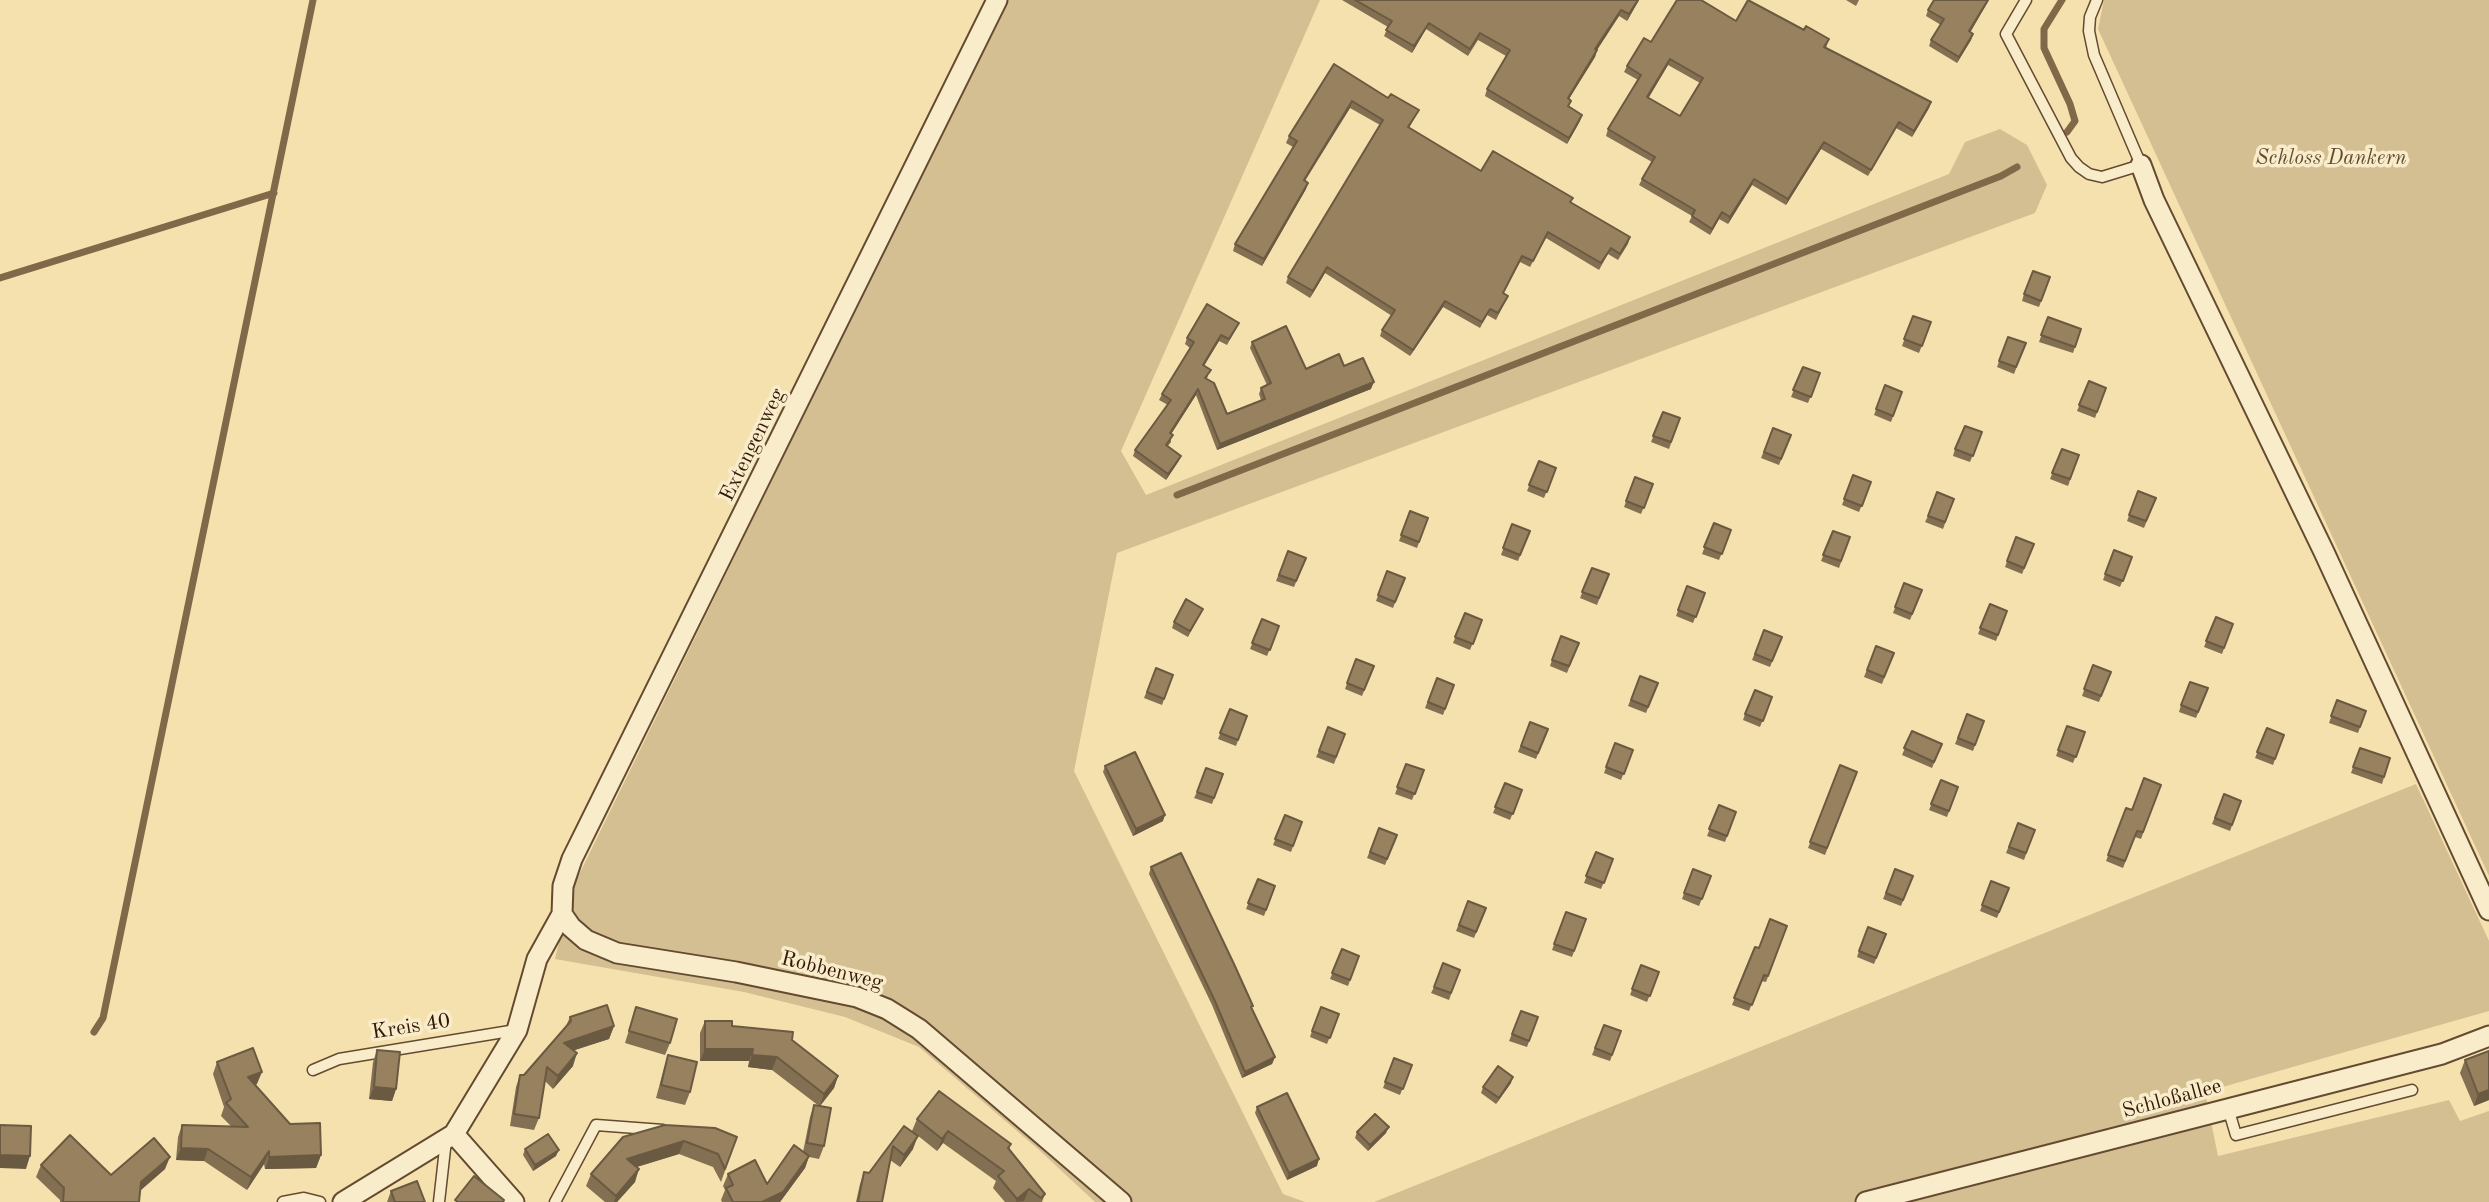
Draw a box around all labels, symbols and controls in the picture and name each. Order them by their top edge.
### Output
park label: Schloss Dankern [2256,145,2406,171]
street label: Extengenweg [715,384,791,506]
street label: Robbenweg [778,946,886,996]
street label: Kreis 40 [370,1008,452,1046]
street label: Schloßallee [2120,1074,2224,1124]

